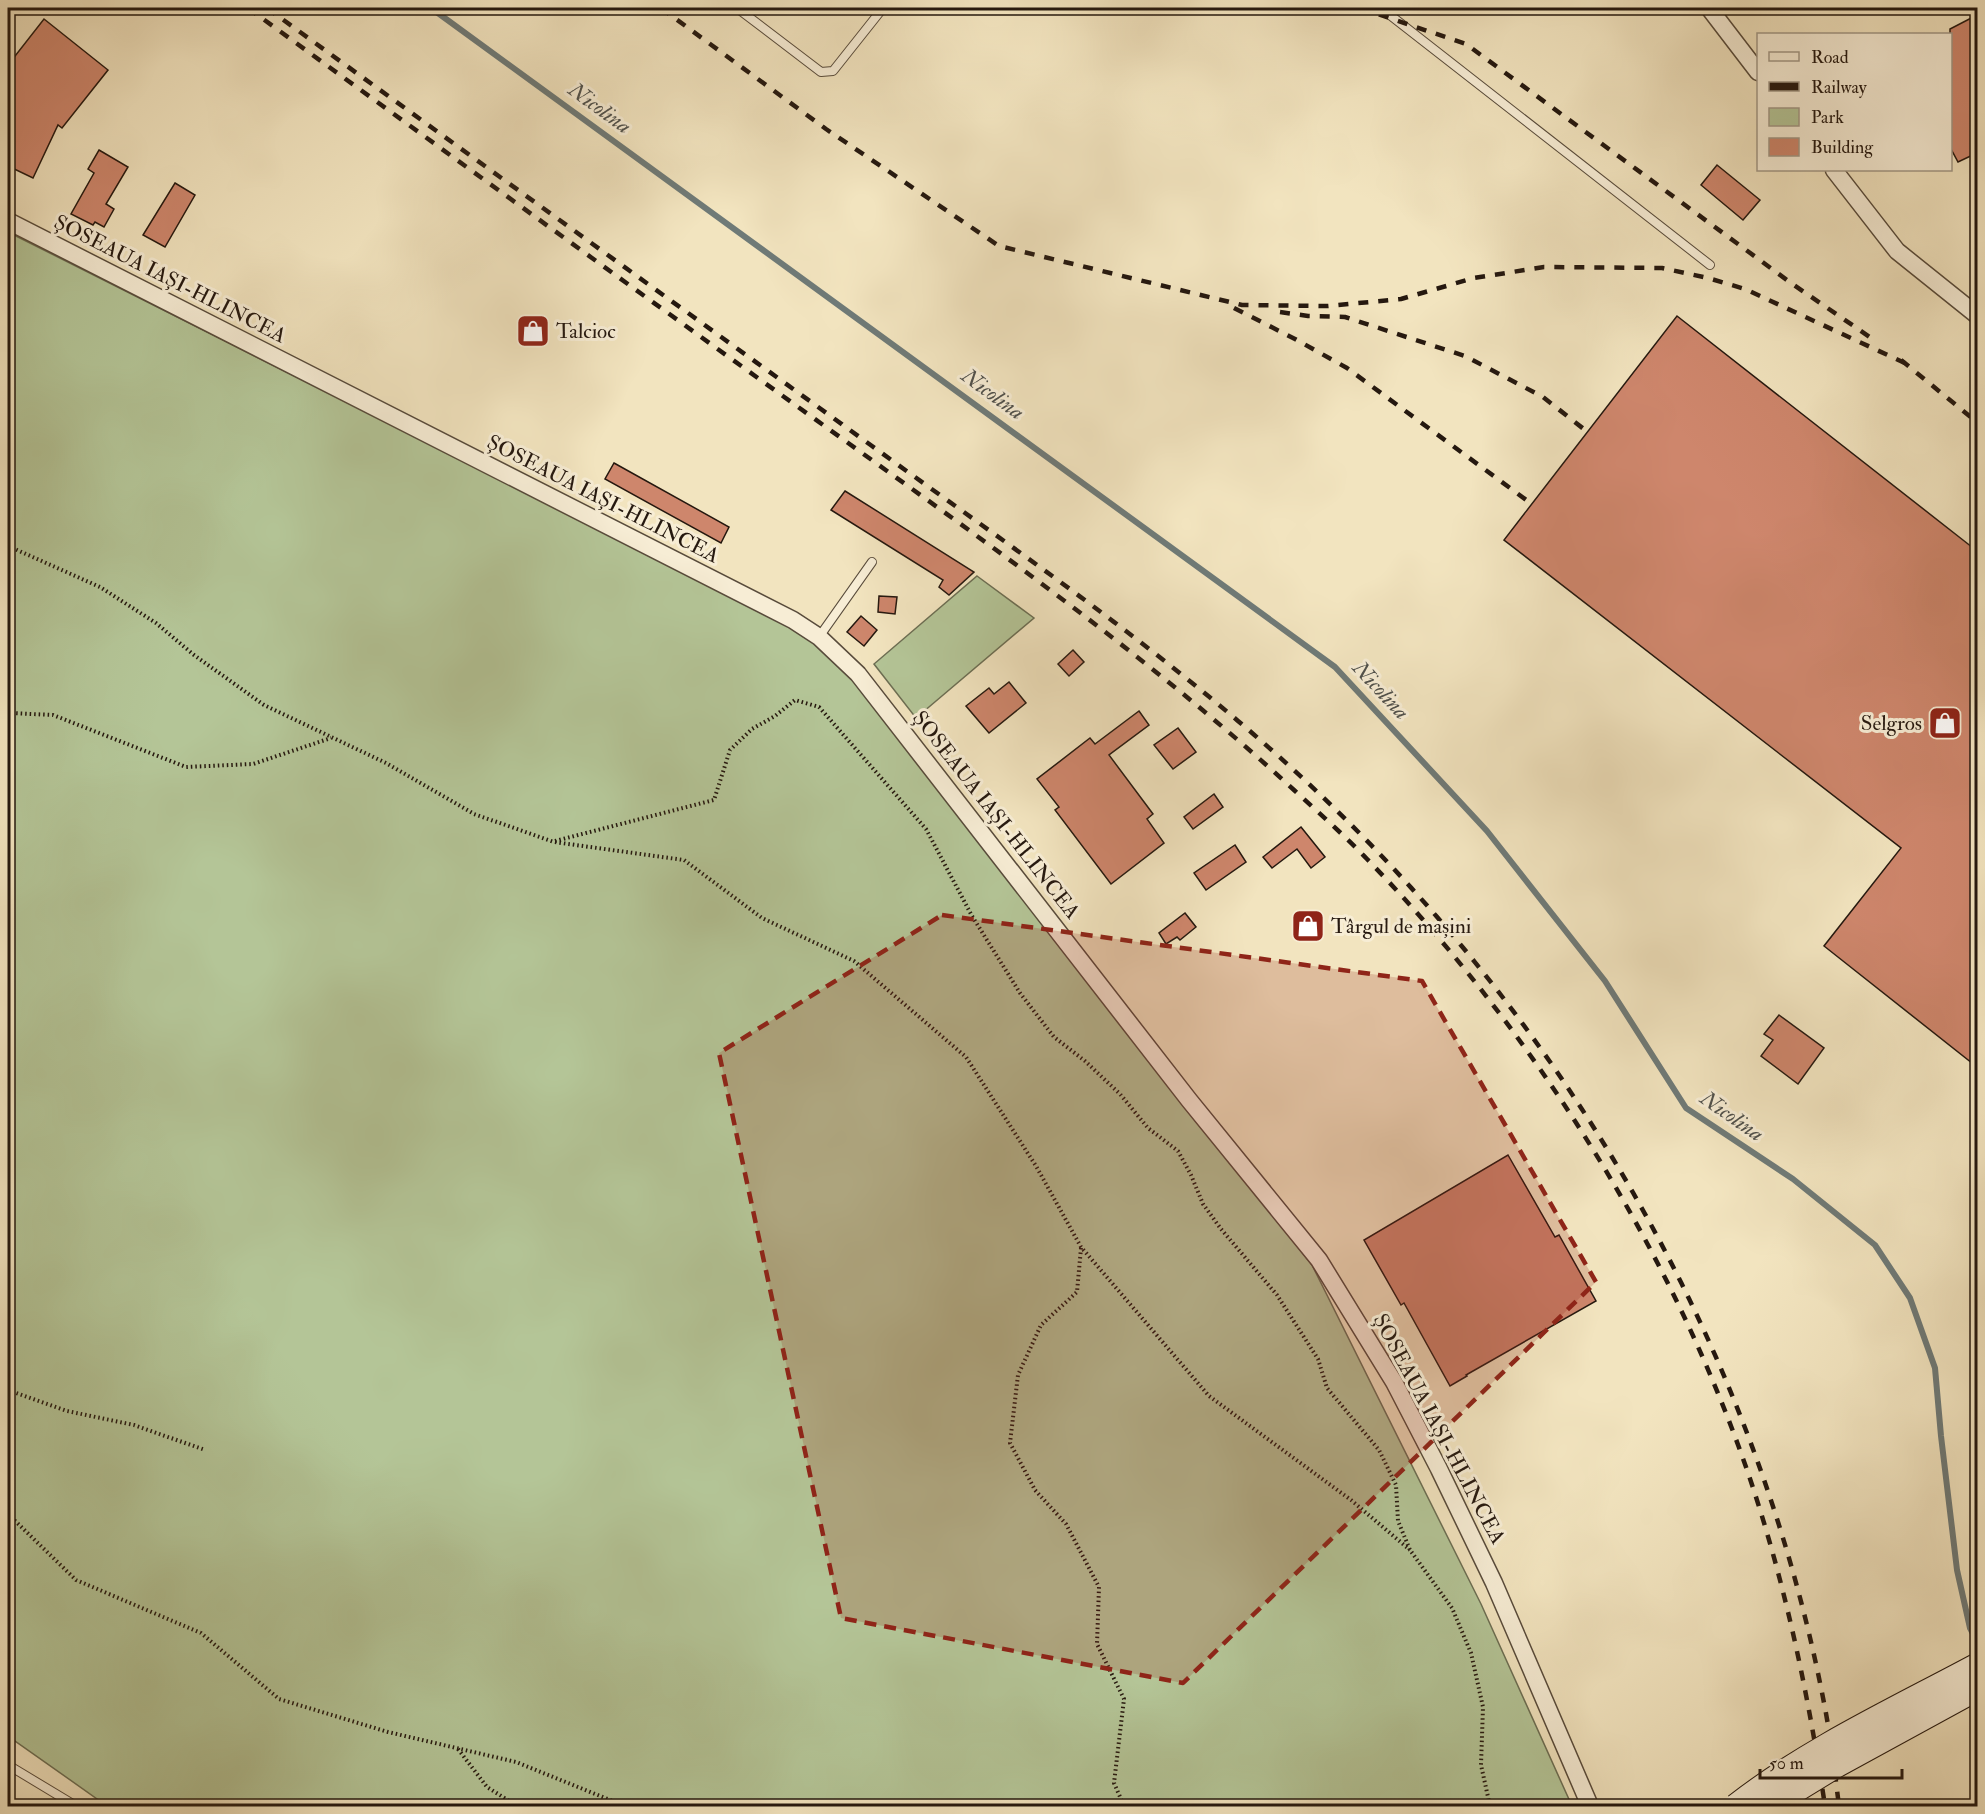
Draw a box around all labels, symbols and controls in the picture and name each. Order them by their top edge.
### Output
legend [1757,33,1952,171]
text: Road [1811,46,1849,69]
water label: Nicolina [562,75,637,140]
text: Railway [1811,76,1868,99]
text: Park [1811,106,1844,129]
text: Building [1811,136,1874,159]
street label: ȘOSEAUA IAȘI-HLINCEA [49,209,291,349]
shop icon: Talcioc [515,313,551,349]
place label: Talcioc [556,318,616,345]
water label: Nicolina [955,361,1030,426]
street label: ȘOSEAUA IAȘI-HLINCEA [482,429,724,569]
water label: Nicolina [1346,654,1415,725]
street label: ȘOSEAUA IAȘI-HLINCEA [906,705,1086,925]
shop icon: Selgros [1927,705,1963,741]
place label: Selgros [1861,710,1922,737]
shop icon: Târgul de mașini [1290,908,1326,944]
place label: Târgul de mașini [1331,913,1472,940]
water label: Nicolina [1694,1084,1769,1148]
street label: ȘOSEAUA IAȘI-HLINCEA [1367,1309,1511,1549]
scale bar [1760,1742,1902,1780]
text: 50 m [1769,1752,1804,1775]

